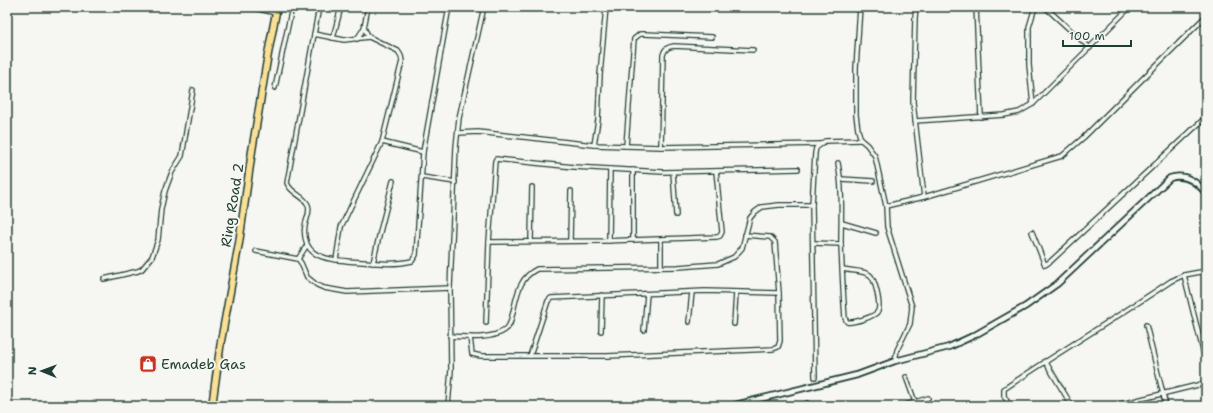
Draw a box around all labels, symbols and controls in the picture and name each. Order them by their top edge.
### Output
scale bar [1063,22,1131,48]
text: 100 m [1069,28,1105,44]
street label: Ring Road 2 [216,162,248,248]
north arrow [22,351,62,391]
shop icon: Emadeb Gas [138,354,158,374]
place label: Emadeb Gas [161,355,246,373]
text: N [25,366,40,375]

